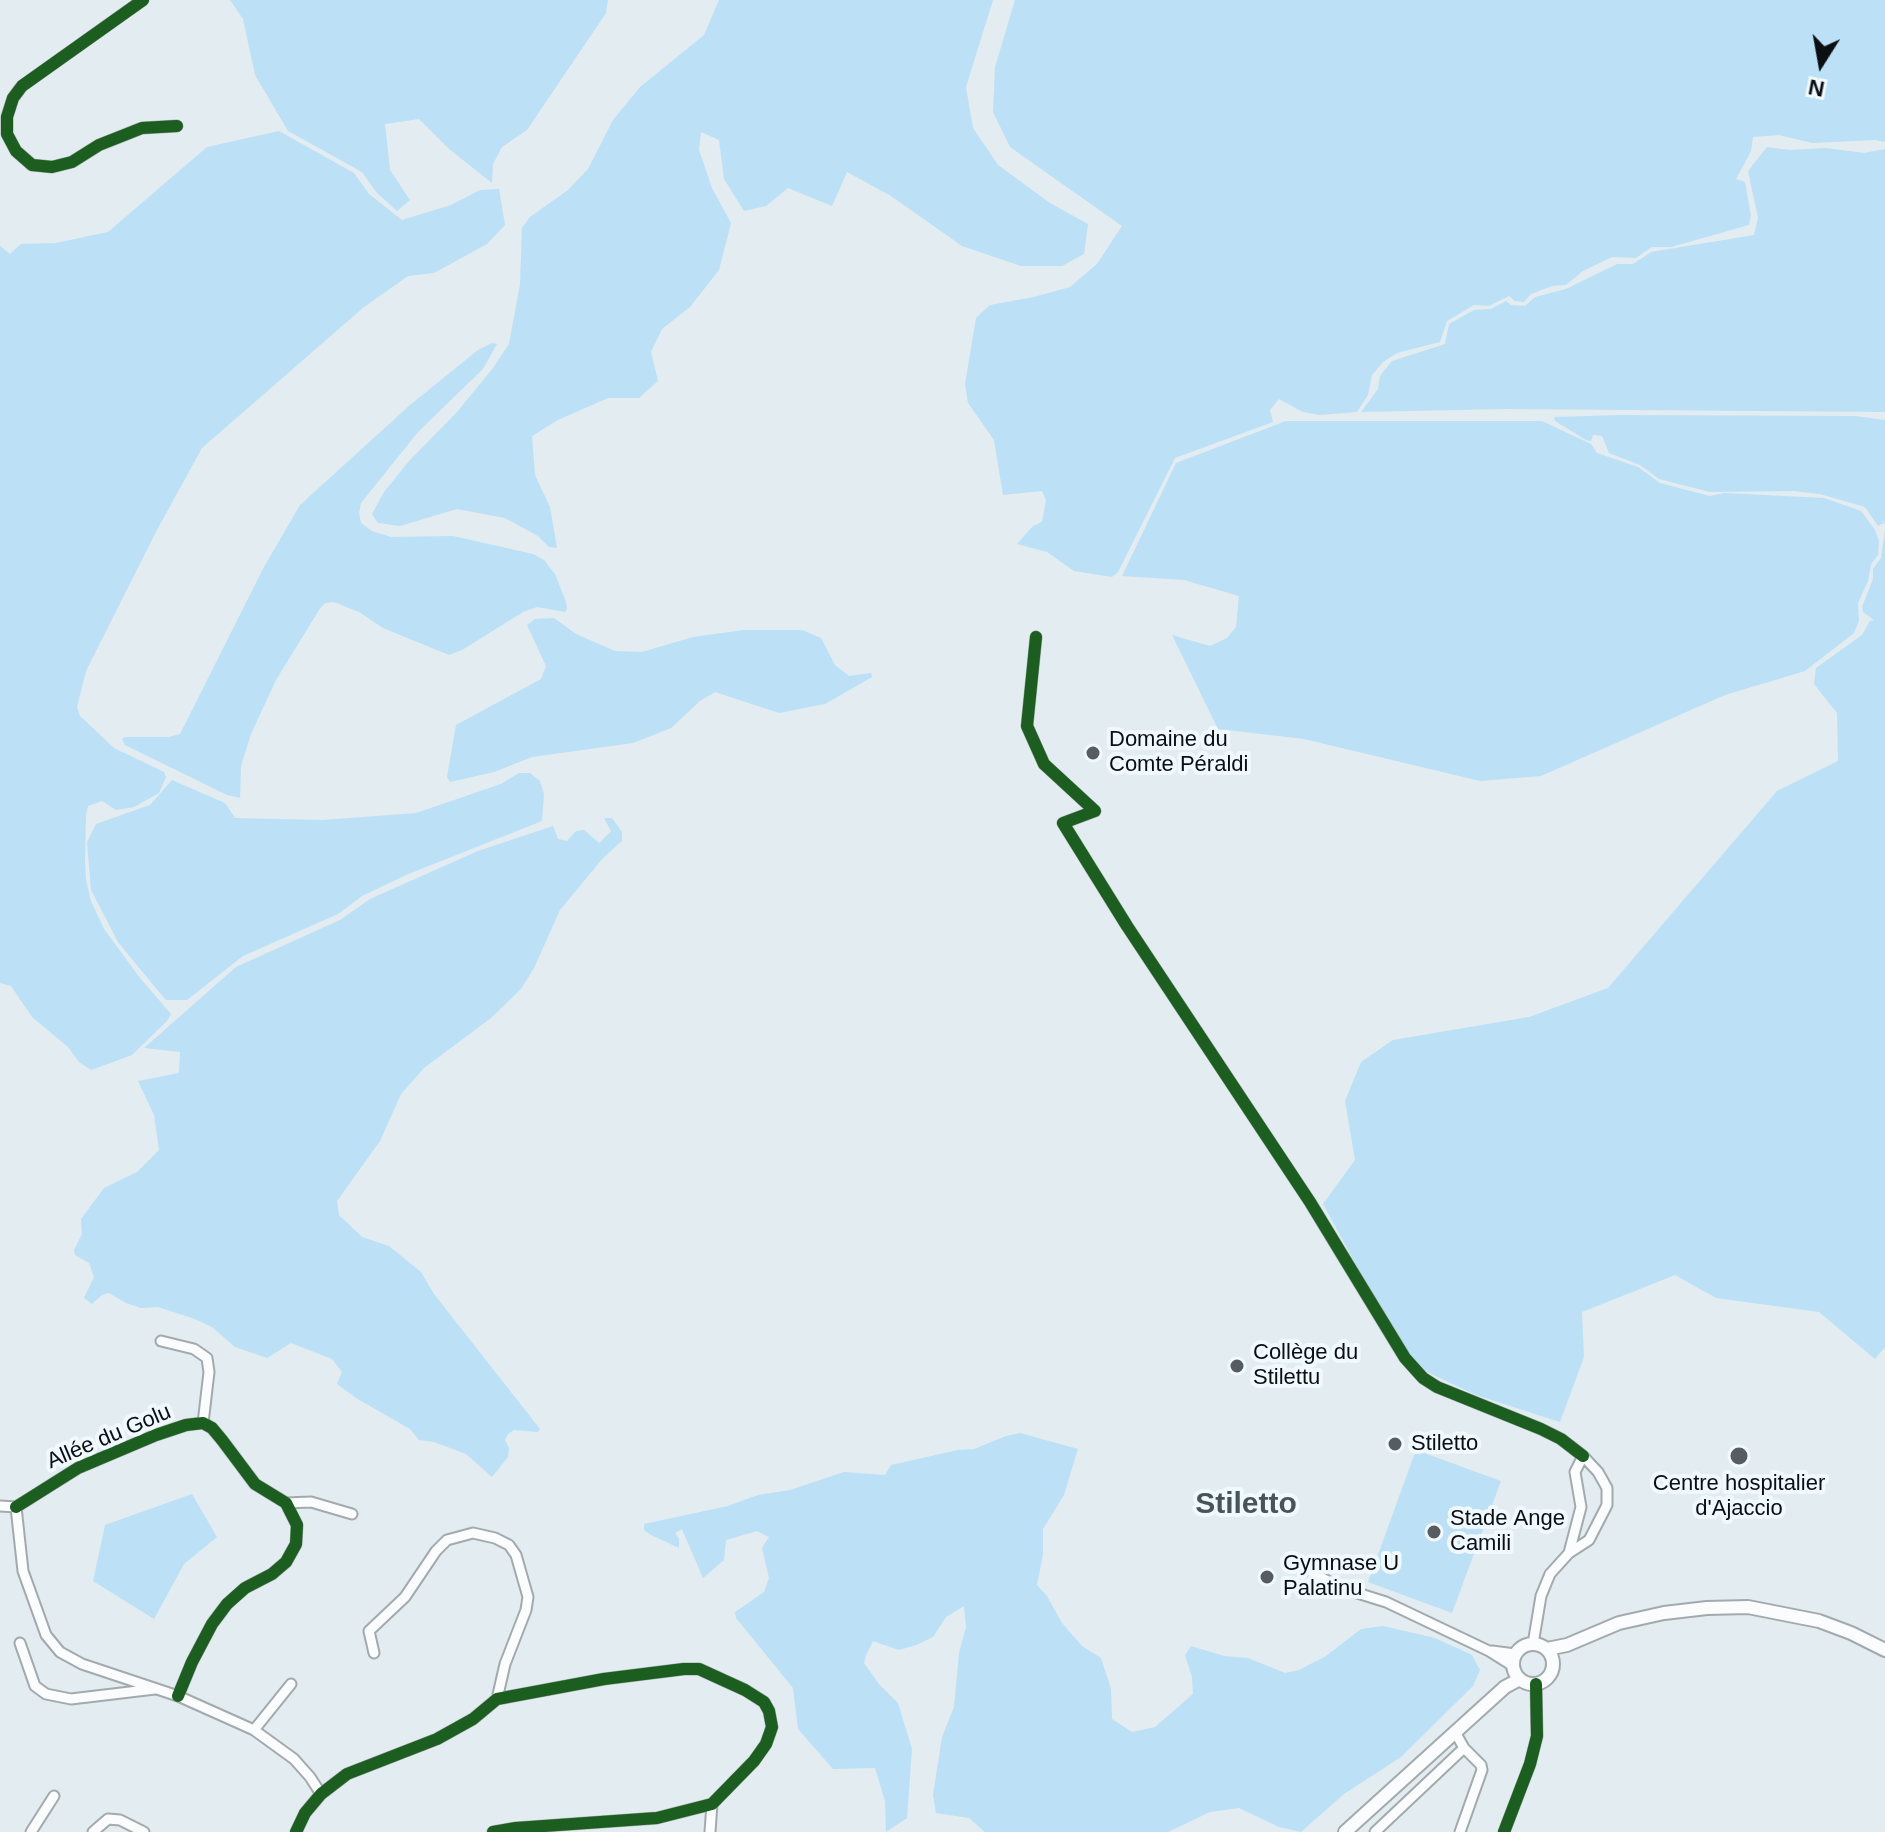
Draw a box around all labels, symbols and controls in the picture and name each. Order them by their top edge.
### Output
north arrow [1781,24,1861,104]
text: N [1806,74,1827,102]
place label: Domaine du Comte Péraldi [1109,727,1248,778]
marker: Domaine du Comte Péraldi [1084,744,1102,762]
place label: Collège du Stilettu [1253,1340,1358,1392]
marker: Collège du Stilettu [1228,1357,1246,1375]
street label: Allée du Golu [43,1399,175,1475]
place label: Stiletto [1411,1431,1478,1457]
marker: Stiletto [1386,1435,1404,1453]
marker: Centre hospitalier d'Ajaccio [1728,1445,1750,1467]
place label: Centre hospitalier d'Ajaccio [1653,1471,1825,1522]
district label: Stiletto [1195,1487,1297,1523]
place label: Stade Ange Camili [1450,1506,1565,1558]
marker: Stade Ange Camili [1425,1523,1443,1541]
place label: Gymnase U Palatinu [1283,1551,1399,1602]
marker: Gymnase U Palatinu [1258,1568,1276,1586]

